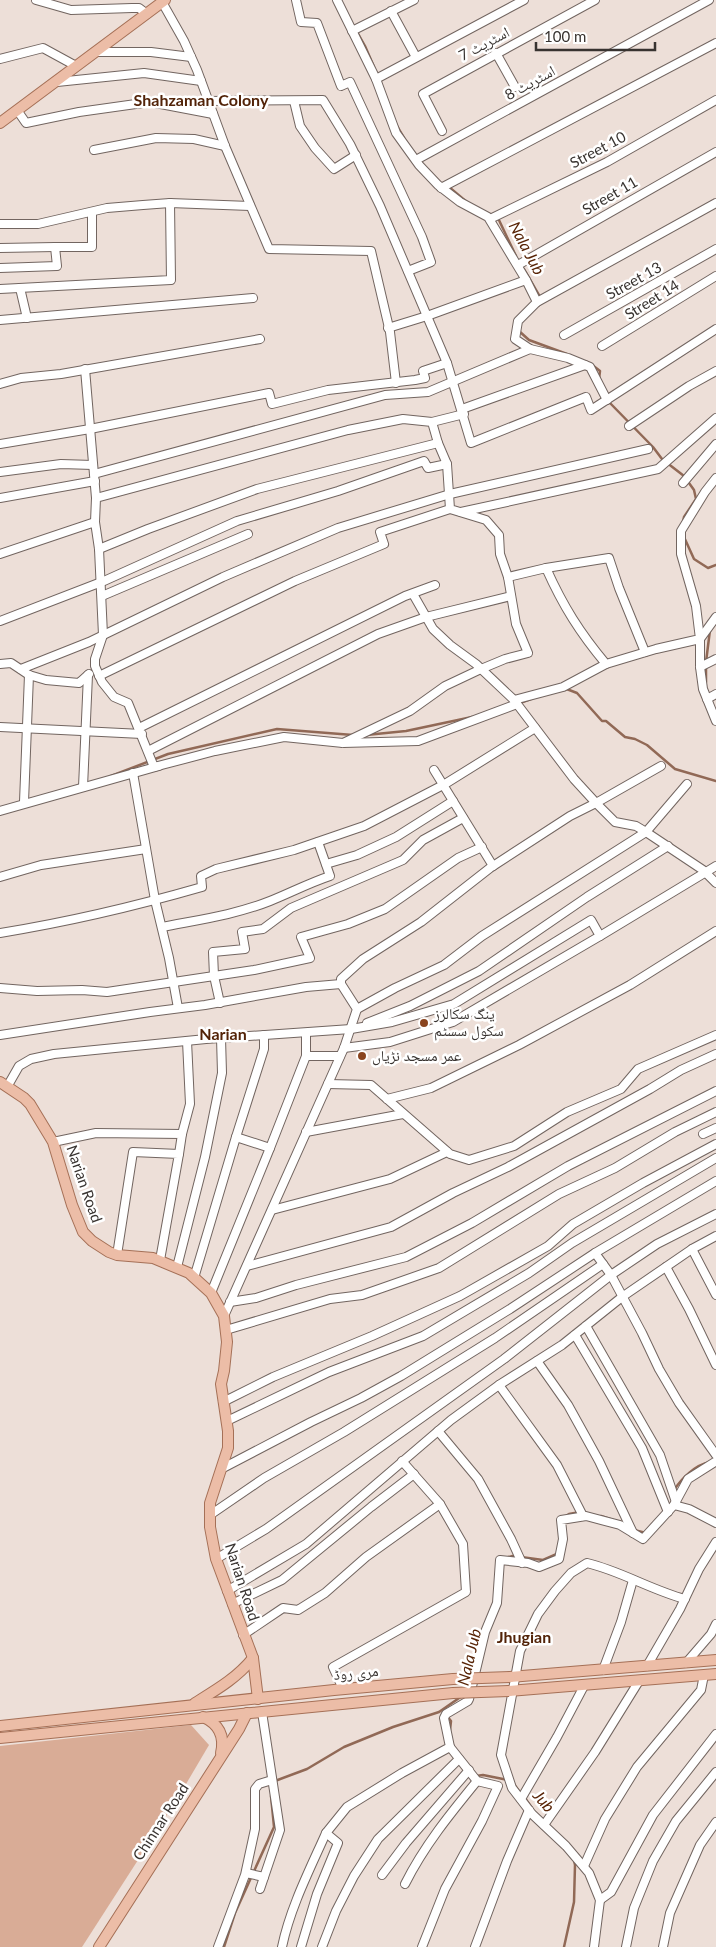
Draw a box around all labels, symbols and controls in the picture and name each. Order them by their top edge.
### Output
scale bar [536,20,655,52]
street label: اسٹریٹ 7 [455,22,512,65]
text: 100 m [544,27,586,45]
street label: اسٹریٹ 8 [501,61,558,104]
district label: Shahzaman Colony [134,90,269,109]
street label: Street 10 [566,127,629,171]
street label: Street 11 [579,172,640,218]
water label: Nala Jub [506,218,549,278]
street label: Street 13 [603,258,664,303]
street label: Street 14 [621,275,682,323]
place label: ینگ سکالرز سکول سسٹم [433,1004,504,1041]
marker: ینگ سکالرز سکول سسٹم [418,1017,430,1029]
district label: Narian [199,1024,247,1043]
place label: عمر مسجد نڑیاں [372,1046,462,1066]
marker: عمر مسجد نڑیاں [356,1050,368,1062]
street label: Narian Road [63,1143,107,1225]
street label: Narian Road [222,1541,264,1623]
water label: Nala Jub [453,1627,484,1687]
district label: Jhugian [497,1627,551,1646]
street label: مری روڈ [333,1661,379,1685]
street label: Chinnar Road [129,1779,192,1863]
water label: Jub [529,1785,559,1816]

